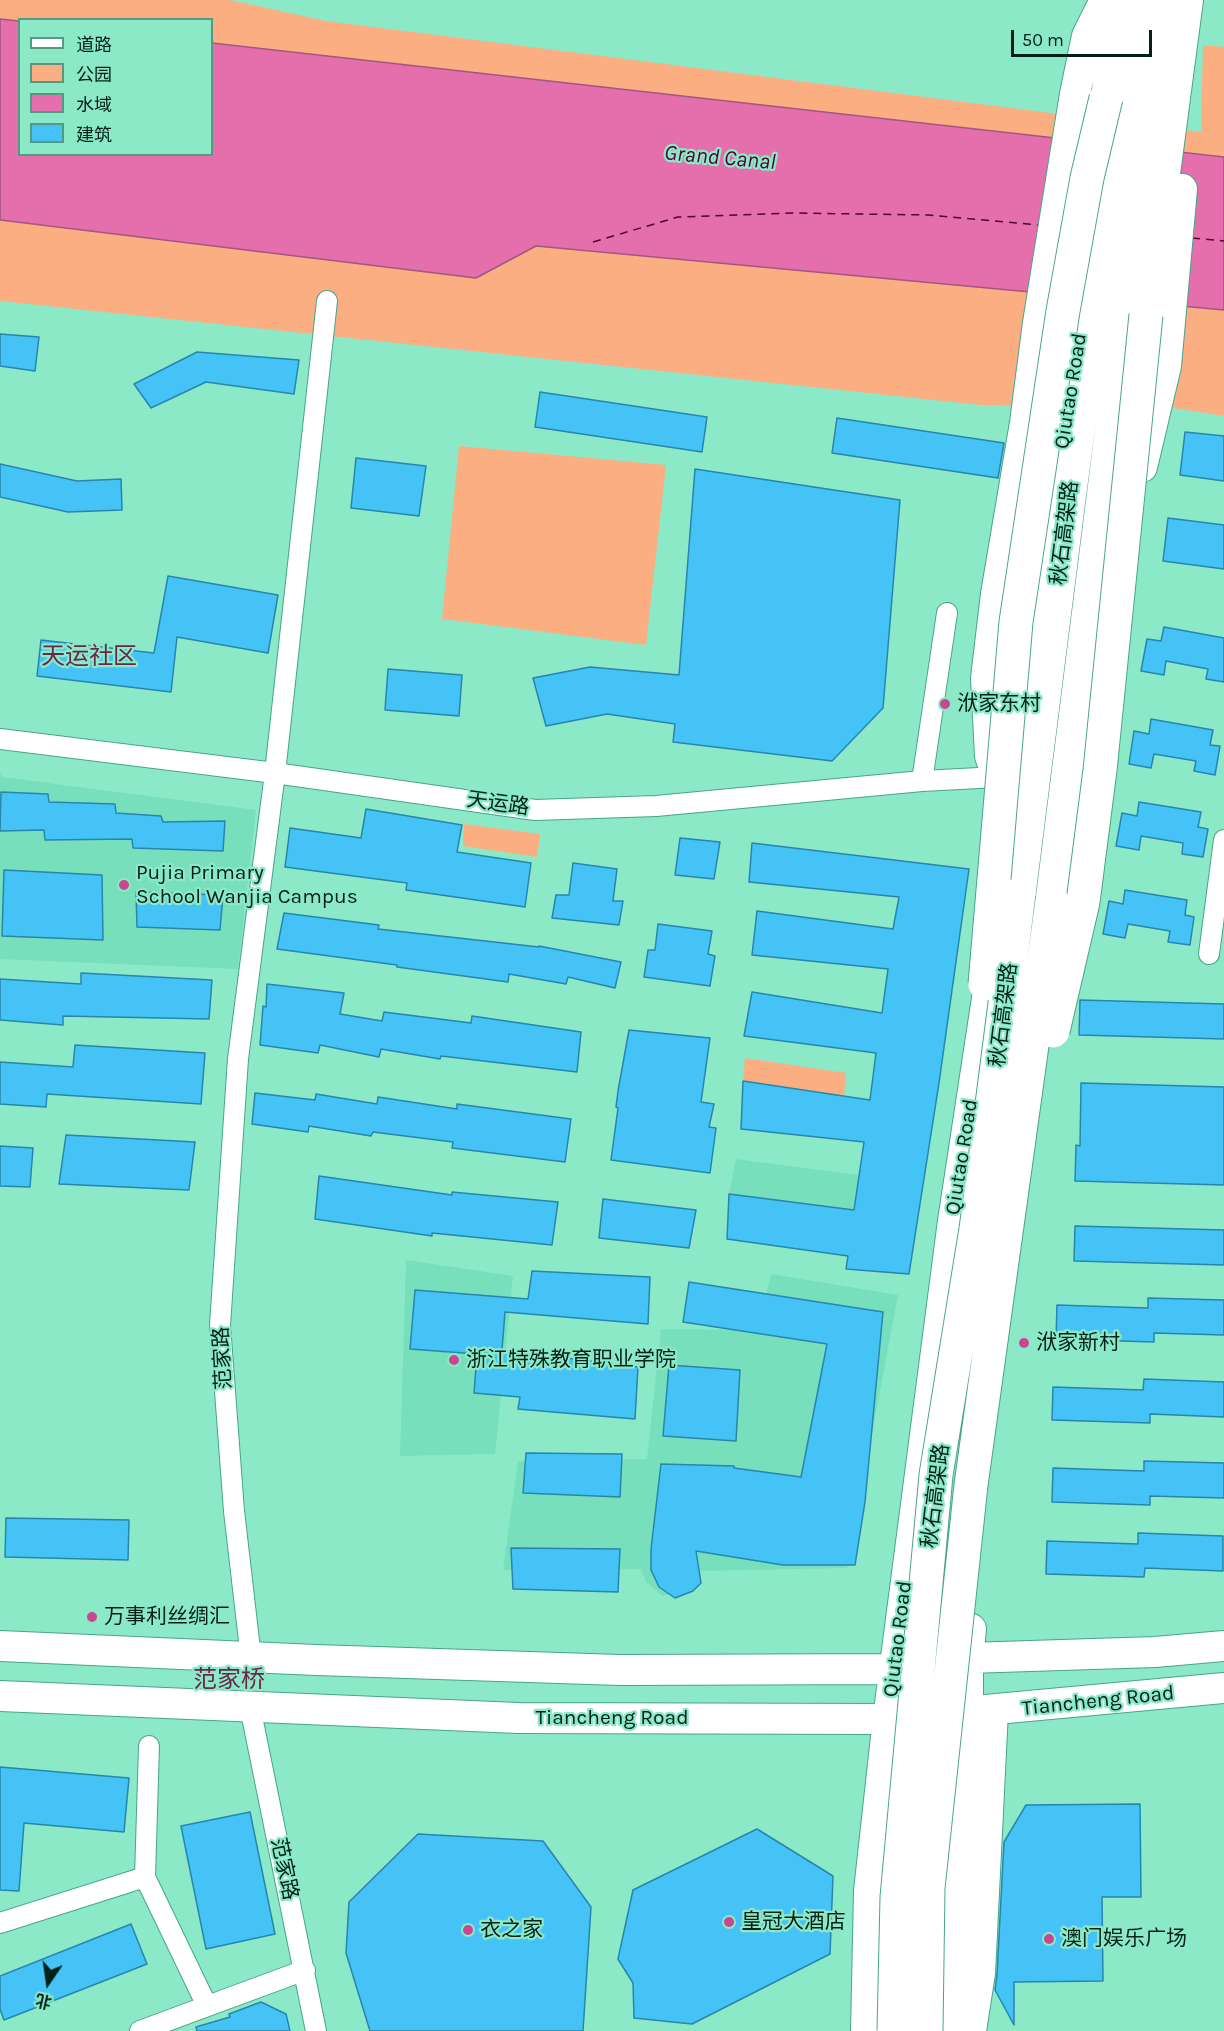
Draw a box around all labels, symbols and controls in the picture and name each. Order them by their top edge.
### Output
legend [18,18,213,156]
scale bar [1014,18,1155,56]
text: 50 m [1022,29,1064,51]
text: 道路 [76,34,112,56]
text: 公园 [76,64,112,86]
text: 水域 [76,94,112,116]
text: 建筑 [76,124,112,146]
water label: Grand Canal [663,140,777,176]
street label: Qiutao Road [1049,331,1093,451]
street label: 秋石高架路 [1046,479,1084,587]
district label: 天运社区 [41,643,137,671]
place label: 洑家东村 [957,691,1041,717]
marker: 洑家东村 [938,697,952,711]
street label: 天运路 [465,787,531,821]
place label: Pujia Primary School Wanjia Campus [136,860,358,910]
marker: Pujia Primary School Wanjia Campus [117,878,131,892]
street label: 秋石高架路 [985,961,1023,1069]
street label: Qiutao Road [940,1097,984,1217]
street label: 范家路 [209,1326,237,1390]
place label: 洑家新村 [1036,1330,1120,1356]
marker: 洑家新村 [1017,1336,1031,1350]
place label: 浙江特殊教育职业学院 [466,1347,676,1373]
marker: 浙江特殊教育职业学院 [447,1353,461,1367]
street label: 秋石高架路 [917,1442,955,1550]
street label: Qiutao Road [878,1579,918,1699]
place label: 万事利丝绸汇 [104,1604,230,1630]
marker: 万事利丝绸汇 [85,1610,99,1624]
district label: 范家桥 [193,1666,265,1694]
street label: Tiancheng Road [1021,1680,1175,1722]
street label: Tiancheng Road [535,1705,689,1731]
street label: 范家路 [265,1836,303,1902]
place label: 皇冠大酒店 [741,1909,846,1935]
marker: 皇冠大酒店 [722,1915,736,1929]
place label: 衣之家 [480,1917,543,1943]
marker: 衣之家 [461,1923,475,1937]
place label: 澳门娱乐广场 [1061,1926,1187,1952]
marker: 澳门娱乐广场 [1042,1932,1056,1946]
north arrow [18,1953,78,2013]
text: 北 [34,1990,54,2012]

